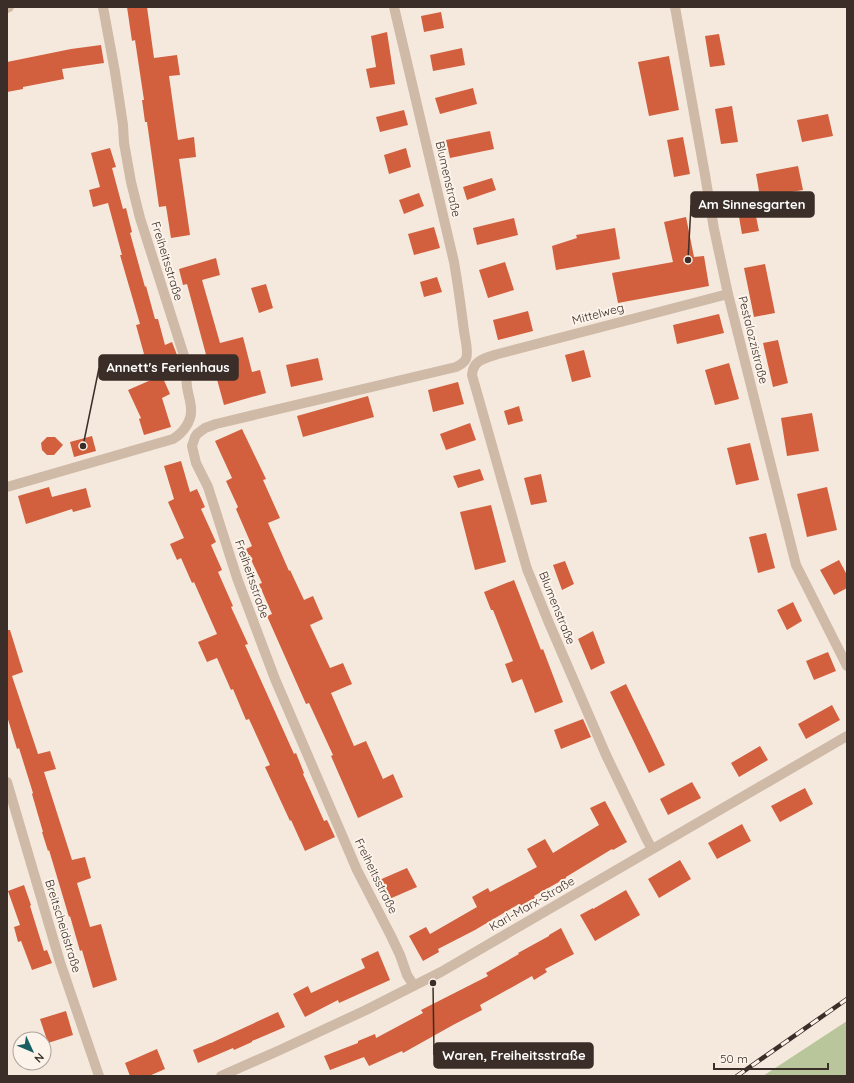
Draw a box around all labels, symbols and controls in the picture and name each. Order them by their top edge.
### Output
street label: Blumenstraße [432,139,465,219]
callout: Am Sinnesgarten [691,192,814,217]
text: Am Sinnesgarten [699,196,805,212]
street label: Freiheitsstraße [148,219,187,302]
street label: Pestalozzistraße [735,294,772,386]
street label: Mittelweg [570,299,625,328]
callout: Annett's Ferienhaus [99,355,238,380]
text: Annett's Ferienhaus [106,359,230,375]
street label: Freiheitsstraße [232,538,273,620]
street label: Blumenstraße [536,569,579,647]
street label: Freiheitsstraße [352,836,401,916]
street label: Karl-Marx-Straße [486,873,577,934]
street label: Breitscheidstraße [42,877,85,974]
north arrow [12,1031,52,1071]
callout: Waren, Freiheitsstraße [434,1043,593,1068]
scale bar [714,1045,828,1071]
text: Waren, Freiheitsstraße [442,1047,586,1063]
text: N [31,1050,47,1066]
text: 50 m [720,1051,748,1066]

